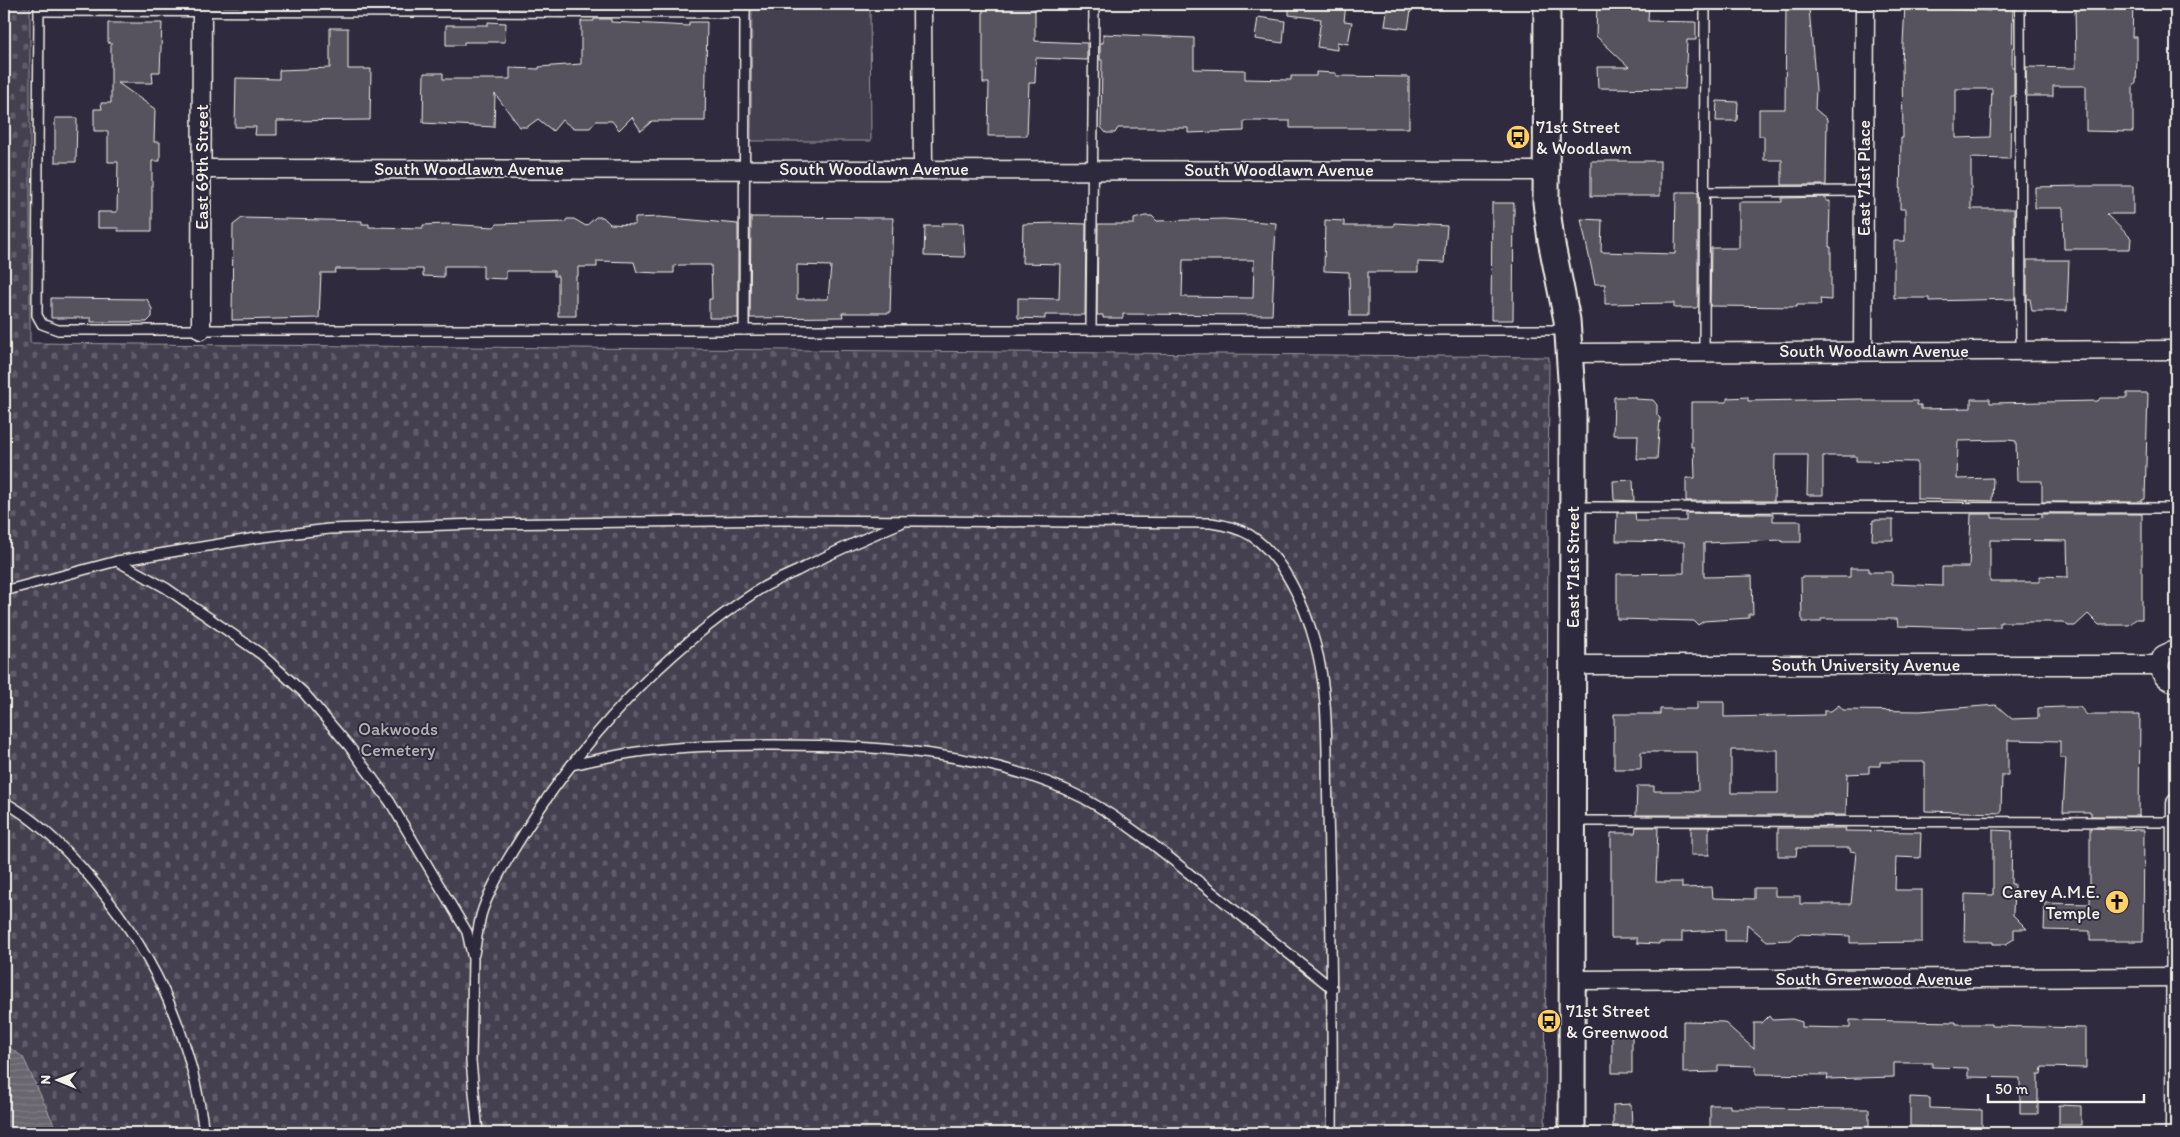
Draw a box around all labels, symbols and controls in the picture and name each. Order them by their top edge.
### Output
street label: East 69th Street [191,104,213,230]
place label: 71st Street & Woodlawn [1536,116,1632,159]
street label: East 71st Place [1853,120,1875,236]
bus stop icon: 71st Street & Woodlawn [1505,124,1531,150]
street label: South Woodlawn Avenue [374,158,564,180]
street label: South Woodlawn Avenue [779,158,969,180]
street label: South Woodlawn Avenue [1184,159,1374,181]
street label: South Woodlawn Avenue [1779,340,1969,362]
street label: East 71st Street [1562,506,1584,628]
street label: South University Avenue [1772,654,1960,676]
park label: Oakwoods Cemetery [358,718,438,761]
place label: Carey A.M.E. Temple [2002,881,2100,924]
church icon: Carey A.M.E. Temple [2104,889,2130,915]
street label: South Greenwood Avenue [1776,968,1972,990]
place label: 71st Street & Greenwood [1566,1000,1669,1043]
bus stop icon: 71st Street & Greenwood [1536,1008,1562,1034]
north arrow [32,1054,82,1104]
scale bar [1988,1072,2144,1104]
text: N [37,1075,54,1085]
text: 50 m [1995,1080,2028,1098]

